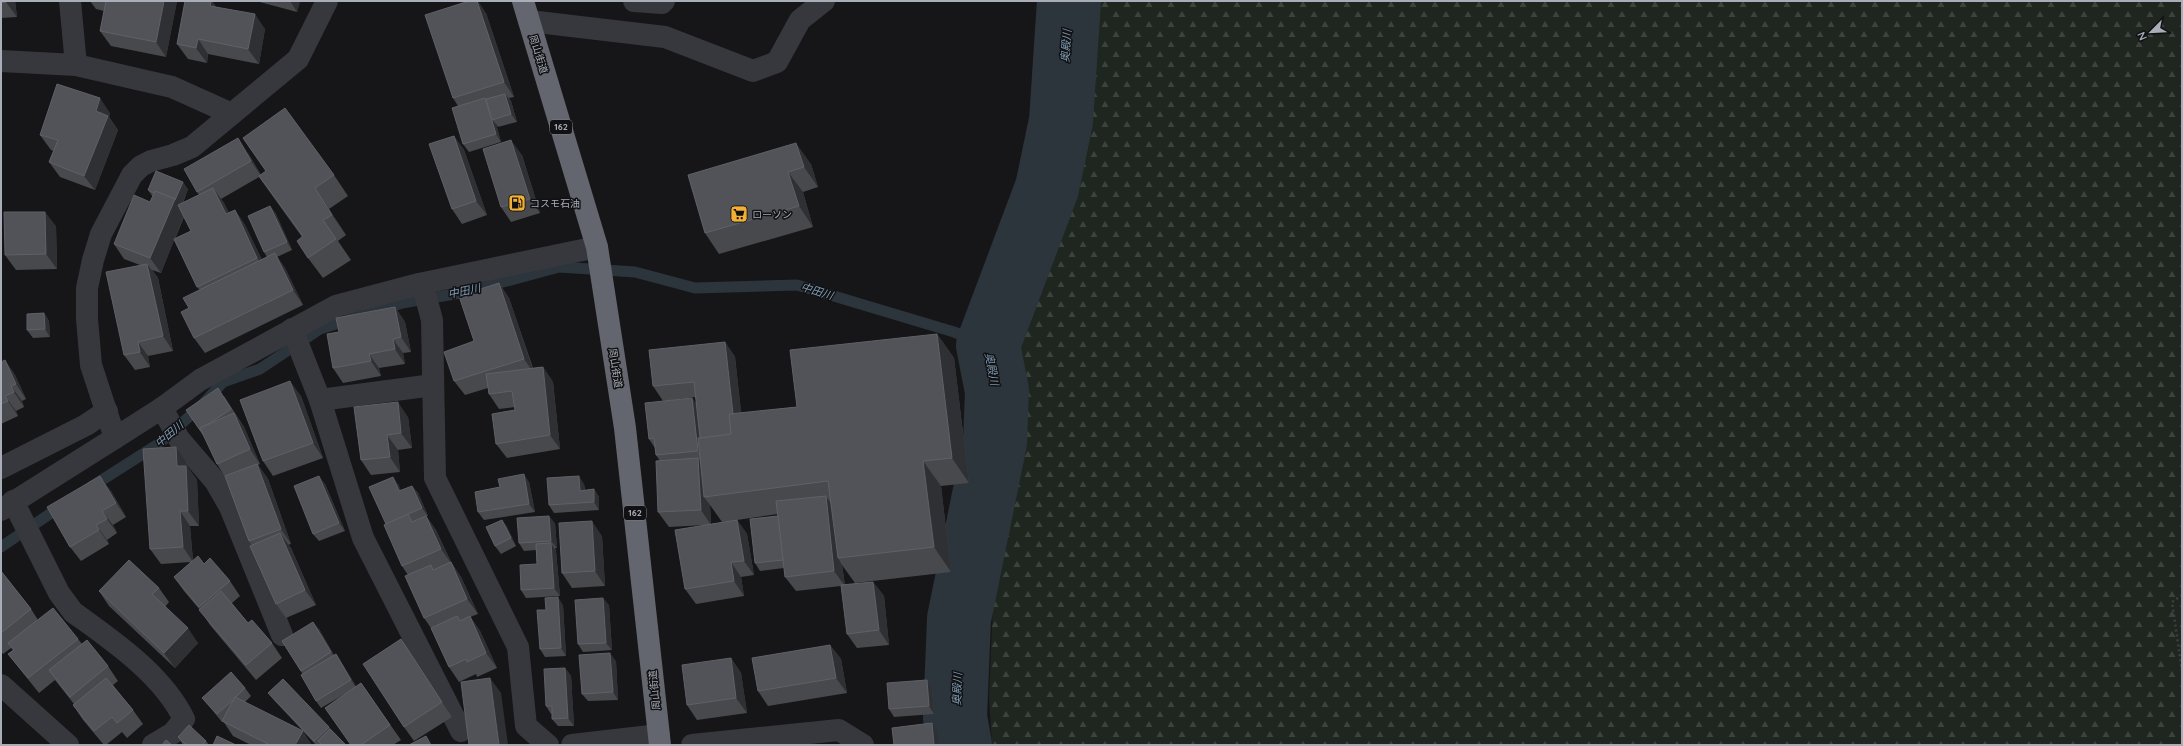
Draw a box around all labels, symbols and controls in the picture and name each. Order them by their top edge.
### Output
north arrow [2131,12,2171,52]
water label: 奥殿川 [1058,28,1074,63]
text: N [2134,30,2150,43]
street label: 周山街道 [526,33,551,75]
road number: 162 [550,120,572,134]
fuel station icon: コスモ石油 [507,193,527,213]
place label: コスモ石油 [530,197,580,210]
supermarket icon: ローソン [729,204,749,224]
place label: ローソン [752,208,792,221]
water label: 中田川 [799,279,836,303]
water label: 中田川 [446,281,483,301]
street label: 周山街道 [606,347,625,389]
water label: 奥殿川 [982,351,1002,388]
water label: 中田川 [152,417,187,450]
road number: 162 [624,506,646,520]
street label: 周山街道 [646,669,663,711]
water label: 奥殿川 [949,671,965,706]

